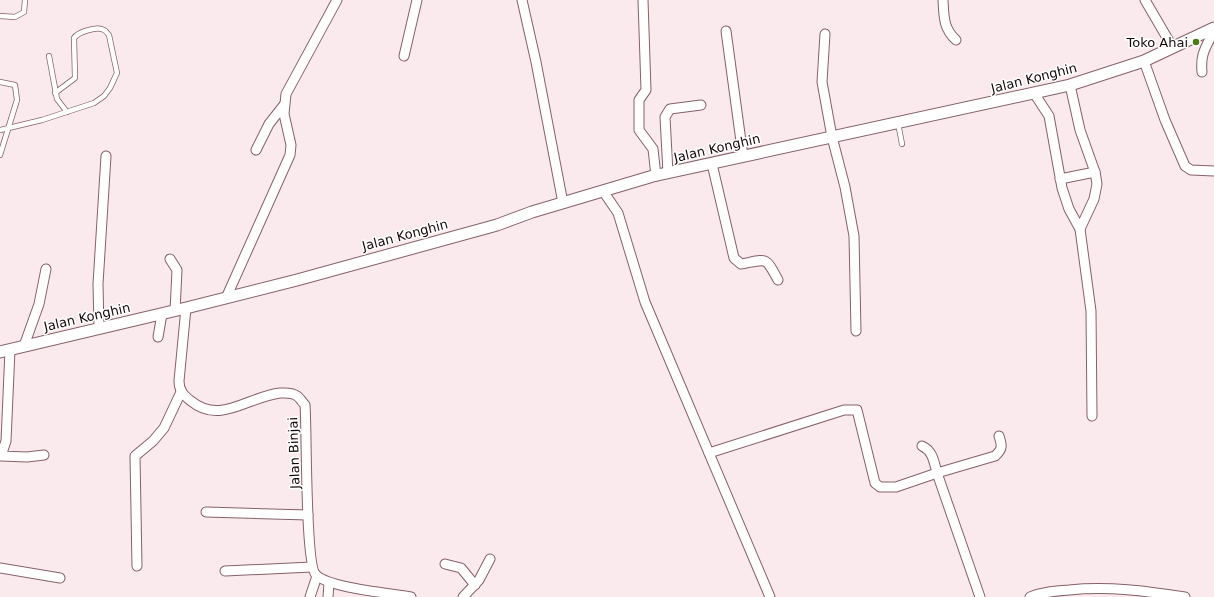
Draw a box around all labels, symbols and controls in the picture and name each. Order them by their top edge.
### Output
place label: Toko Ahai [1125,35,1188,50]
marker: Toko Ahai [1191,37,1201,47]
street label: Jalan Konghin [988,60,1079,96]
street label: Jalan Konghin [671,131,762,165]
street label: Jalan Konghin [360,216,450,254]
street label: Jalan Konghin [41,300,132,334]
street label: Jalan Binjai [285,417,303,490]

